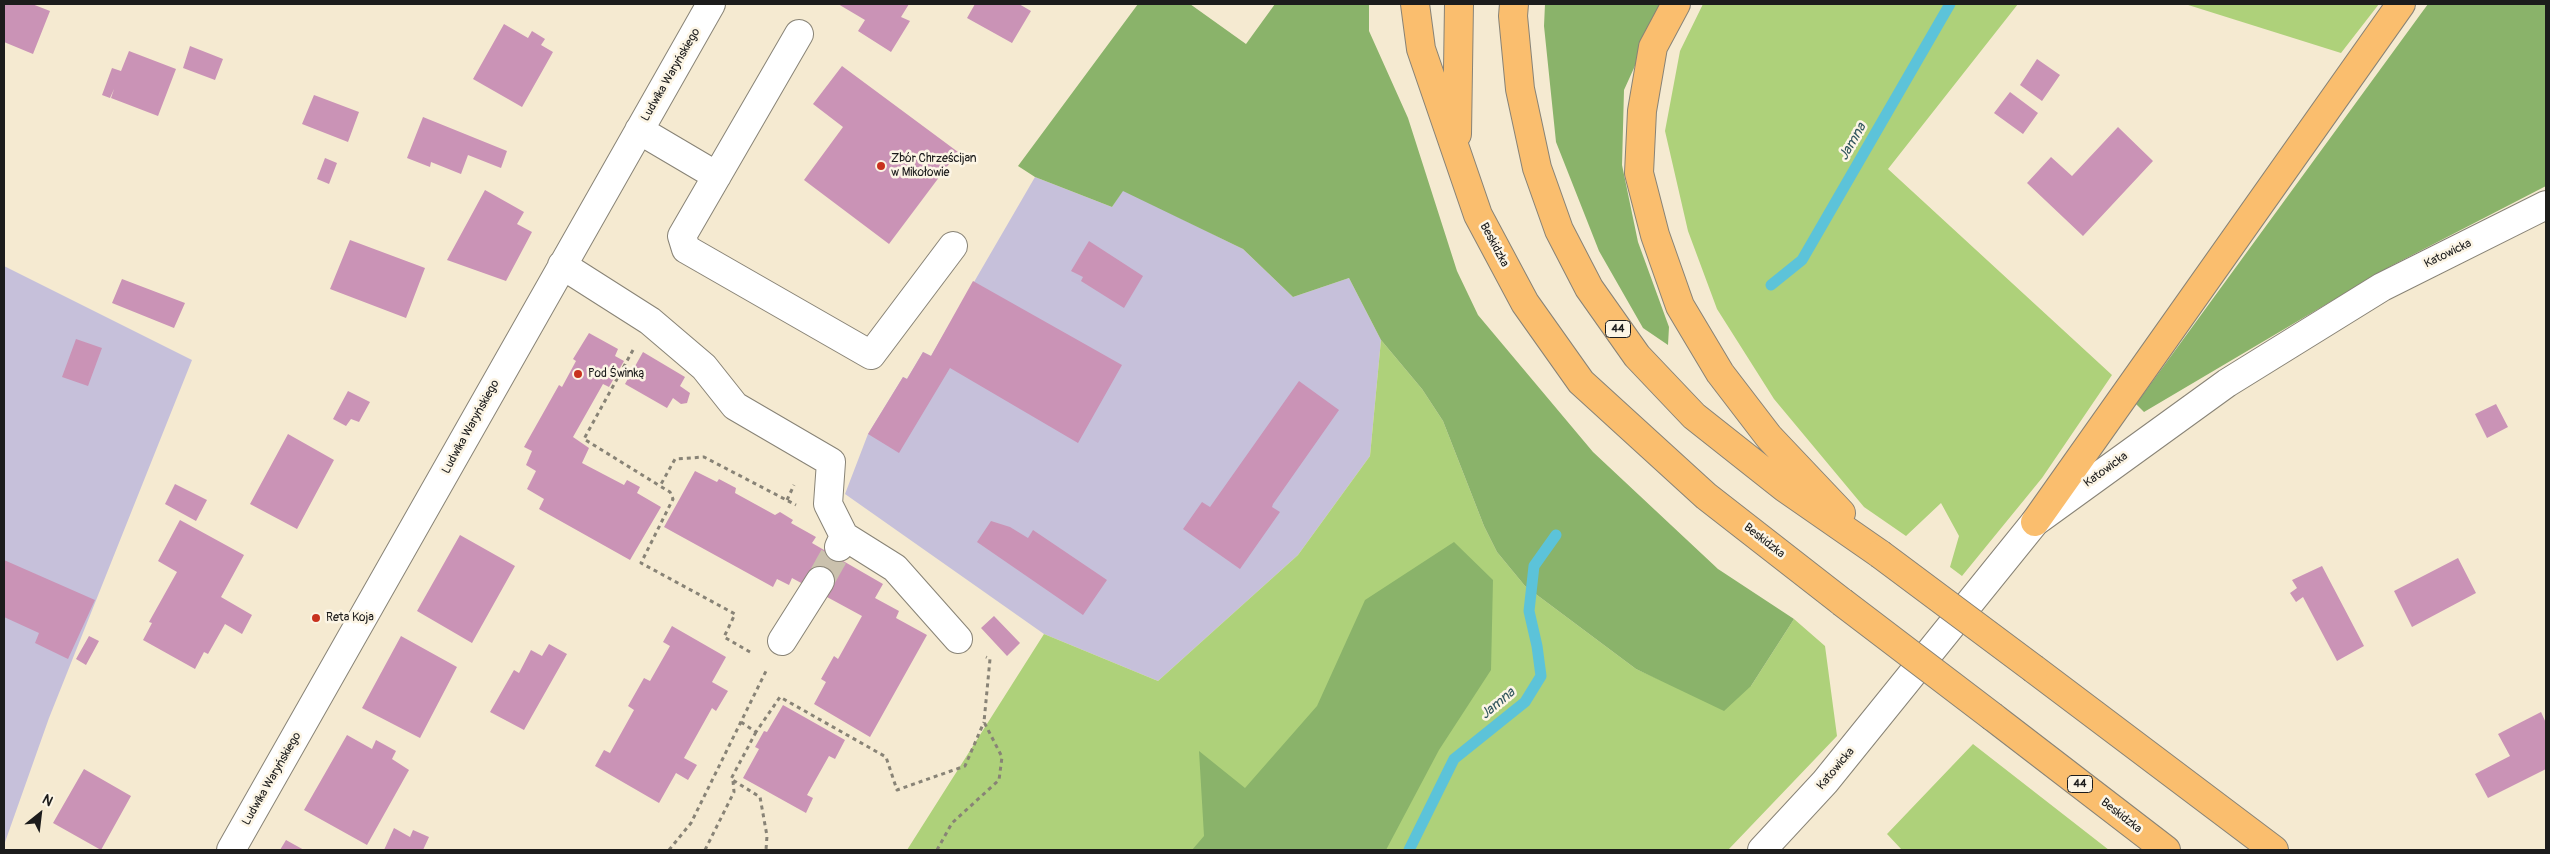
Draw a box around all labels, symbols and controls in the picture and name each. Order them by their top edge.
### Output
street label: Ludwika Waryńskiego [638,26,704,124]
water label: Jamna [1836,120,1870,164]
place label: Zbór Chrześcijan w Mikołowie [891,152,977,180]
marker: Zbór Chrześcijan w Mikołowie [875,160,887,172]
street label: Beskidzka [1476,220,1512,270]
street label: Katowicka [2422,236,2474,272]
road number: 44 [1606,320,1630,338]
place label: Pod Świnką [588,367,645,381]
marker: Pod Świnką [572,368,584,380]
street label: Ludwika Waryńskiego [439,378,503,476]
street label: Katowicka [2081,449,2131,491]
street label: Beskidzka [1741,521,1787,561]
place label: Reta Koja [326,611,374,625]
marker: Reta Koja [310,612,322,624]
water label: Jamna [1477,685,1519,723]
street label: Ludwika Waryńskiego [239,730,305,828]
street label: Katowicka [1814,745,1858,793]
road number: 44 [2068,776,2092,792]
north arrow [15,789,65,839]
text: N [39,791,56,810]
street label: Beskidzka [2098,796,2144,836]

